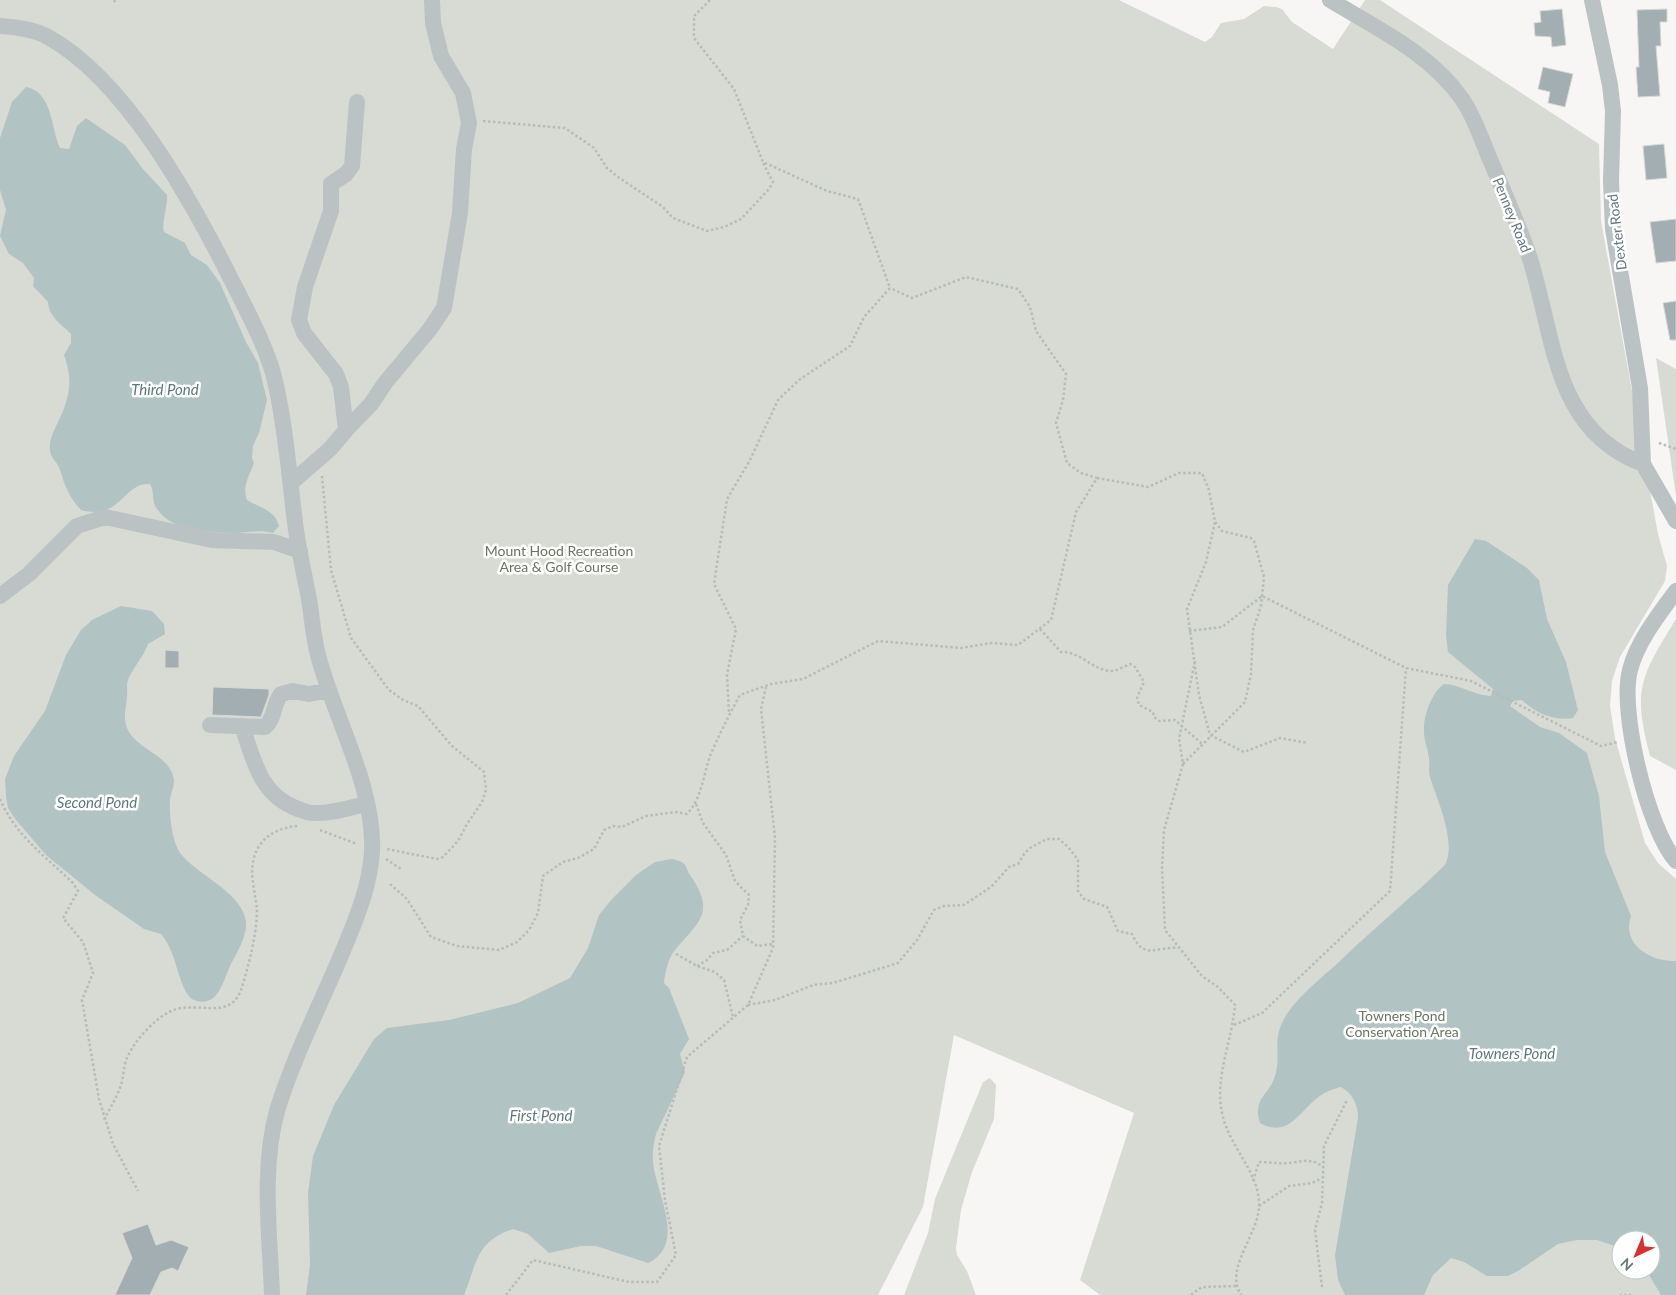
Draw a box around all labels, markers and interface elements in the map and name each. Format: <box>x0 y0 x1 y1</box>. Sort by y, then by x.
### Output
street label: Penney Road <box>1490 175 1535 255</box>
street label: Dexter Road <box>1603 193 1630 271</box>
water label: Third Pond <box>131 380 199 398</box>
park label: Mount Hood Recreation Area & Golf Course <box>485 542 633 575</box>
water label: Second Pond <box>57 793 137 811</box>
park label: Towners Pond Conservation Area <box>1345 1007 1459 1040</box>
water label: Towners Pond <box>1469 1044 1555 1062</box>
water label: First Pond <box>510 1106 573 1124</box>
north arrow <box>1611 1230 1661 1280</box>
text: N <box>1617 1255 1636 1275</box>

